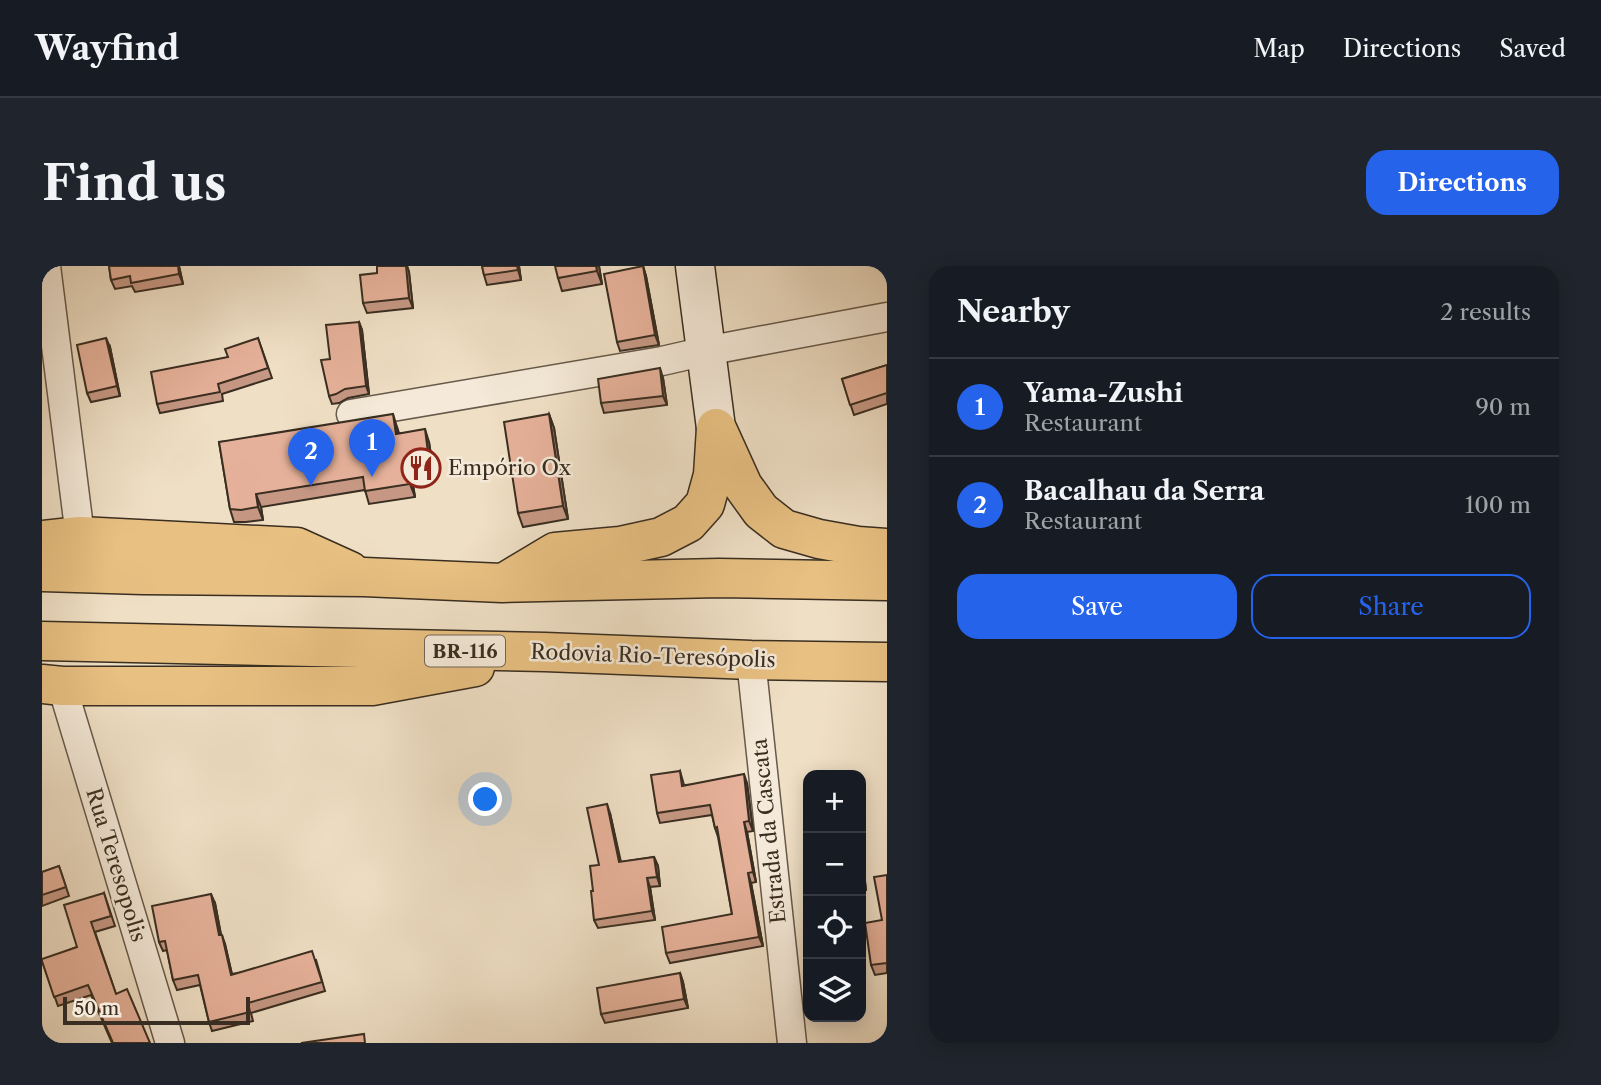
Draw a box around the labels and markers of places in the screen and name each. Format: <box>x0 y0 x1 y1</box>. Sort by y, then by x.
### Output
pin: 1 <box>349 419 395 477</box>
pin: 2 <box>288 428 334 486</box>
restaurant icon: Empório Ox <box>400 447 442 489</box>
place label: Empório Ox <box>448 455 572 480</box>

